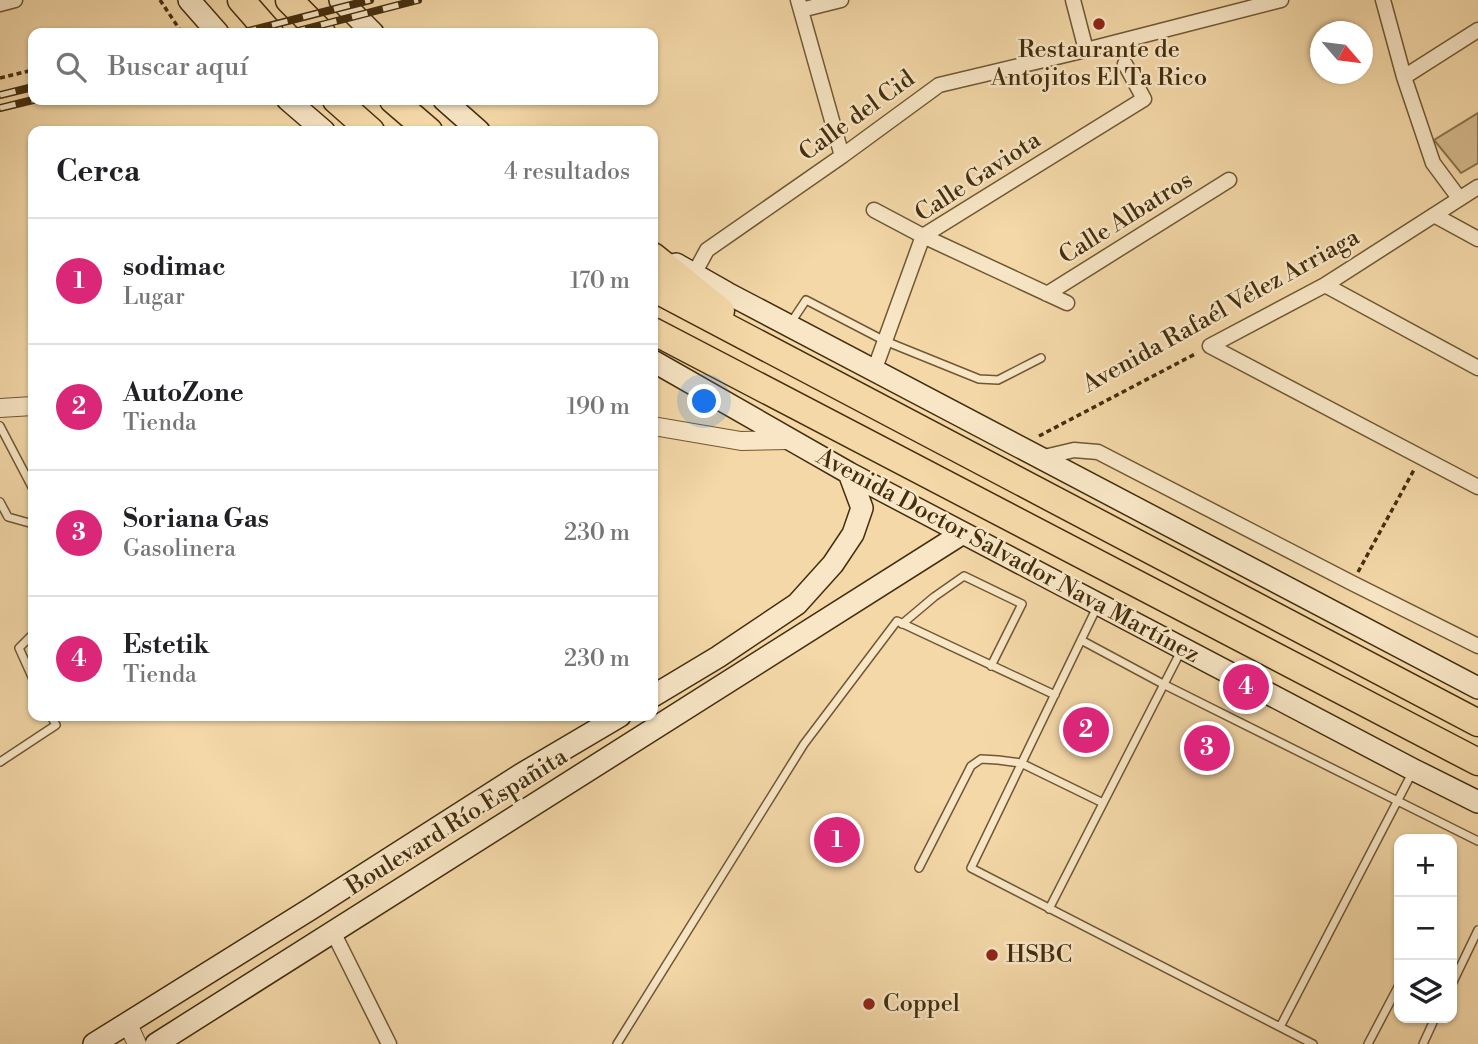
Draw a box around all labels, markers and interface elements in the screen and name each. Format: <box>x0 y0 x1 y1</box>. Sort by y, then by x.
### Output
marker: Restaurante de Antojitos El Ta Rico <box>1091 16 1107 32</box>
north arrow <box>1310 21 1373 84</box>
search box <box>28 28 658 105</box>
place label: Restaurante de Antojitos El Ta Rico <box>990 35 1207 93</box>
icon: search <box>52 48 90 86</box>
text: Buscar aquí <box>108 51 248 83</box>
street label: Calle del Cid <box>793 64 921 168</box>
street label: Calle Gaviota <box>910 125 1047 229</box>
text: Cerca <box>56 153 140 191</box>
text: 4 resultados <box>504 158 630 186</box>
street label: Calle Albatros <box>1054 165 1198 271</box>
street label: Avenida Rafaél Vélez Arriaga <box>1076 222 1365 400</box>
text: sodimac <box>123 251 225 283</box>
text: 1 <box>73 267 85 295</box>
text: 170 m <box>570 267 630 295</box>
text: Lugar <box>123 283 185 311</box>
text: AutoZone <box>123 377 244 409</box>
your location <box>687 384 721 418</box>
text: 2 <box>72 393 86 421</box>
text: 190 m <box>567 393 630 421</box>
text: Tienda <box>123 409 197 437</box>
street label: Avenida Doctor Salvador Nava Martínez <box>810 441 1205 670</box>
text: Soriana Gas <box>123 503 269 535</box>
text: 3 <box>72 519 86 547</box>
text: 230 m <box>564 519 630 547</box>
text: Gasolinera <box>123 535 236 563</box>
text: Estetik <box>123 629 209 661</box>
text: 4 <box>71 645 87 673</box>
text: 230 m <box>564 645 630 673</box>
text: Tienda <box>123 661 197 689</box>
pin: 4 <box>1223 661 1269 713</box>
pin: 2 <box>1063 704 1109 756</box>
pin: 3 <box>1184 722 1230 774</box>
street label: Boulevard Río Españita <box>340 741 574 903</box>
pin: 1 <box>814 814 860 866</box>
map controls <box>1394 834 1457 1023</box>
button: + <box>1394 834 1457 897</box>
button: − <box>1394 897 1457 960</box>
place label: HSBC <box>1006 940 1072 970</box>
marker: HSBC <box>984 947 1000 963</box>
button: layers <box>1394 960 1457 1023</box>
place label: Coppel <box>883 989 960 1019</box>
marker: Coppel <box>861 996 877 1012</box>

